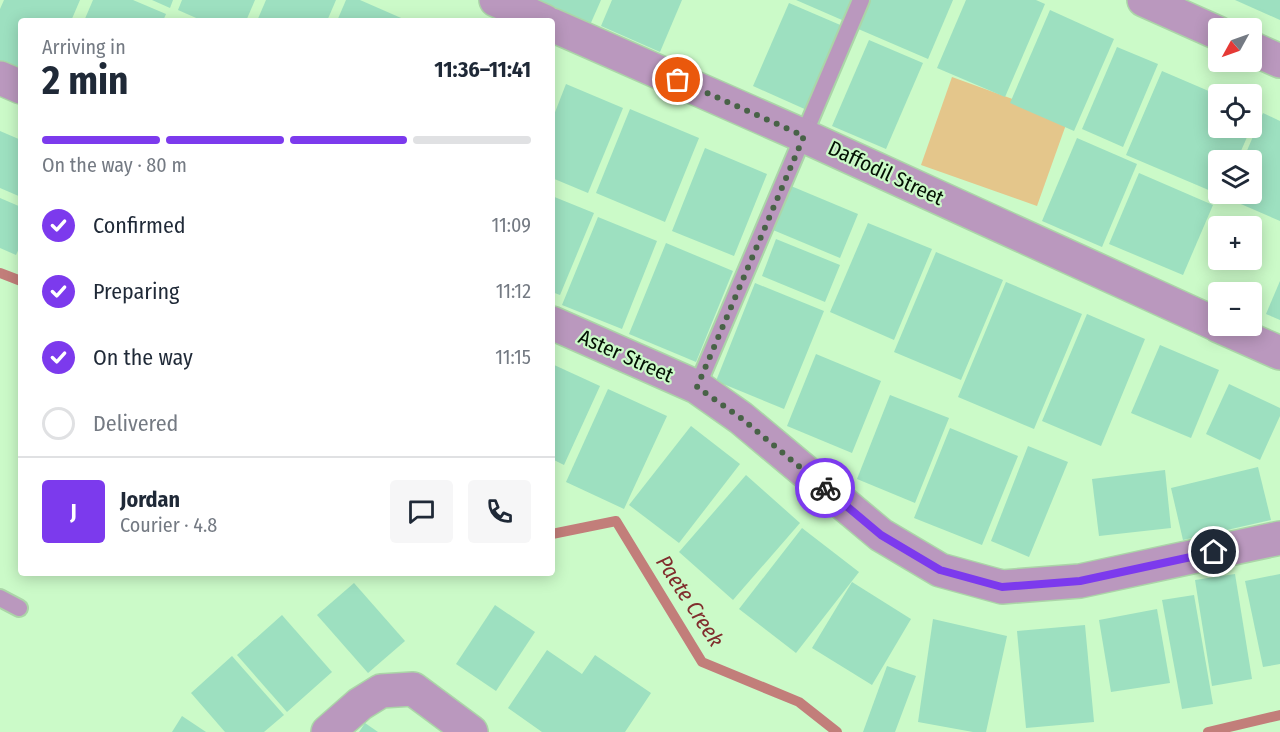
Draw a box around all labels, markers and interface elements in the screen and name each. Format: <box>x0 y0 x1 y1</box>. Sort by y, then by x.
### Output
north arrow <box>1208 18 1262 72</box>
map controls <box>1208 18 1262 336</box>
text: Arriving in <box>42 35 126 59</box>
pin <box>652 54 703 105</box>
text: 11:36–11:41 <box>434 56 531 83</box>
text: 2 min <box>42 58 128 104</box>
icon: bag <box>661 63 694 96</box>
button: locate <box>1208 84 1262 138</box>
street label: Daffodil Street <box>824 135 948 211</box>
button: layers <box>1208 150 1262 204</box>
text: On the way · 80 m <box>42 153 187 177</box>
icon: check <box>42 209 75 242</box>
text: Confirmed <box>93 212 186 239</box>
text: 11:09 <box>491 213 531 237</box>
button: + <box>1208 216 1262 270</box>
icon: check <box>42 275 75 308</box>
text: Preparing <box>93 278 179 305</box>
text: 11:12 <box>496 279 531 303</box>
button: − <box>1208 282 1262 336</box>
street label: Aster Street <box>575 324 677 388</box>
icon: check <box>42 341 75 374</box>
text: On the way <box>93 344 193 371</box>
text: 11:15 <box>495 345 531 369</box>
text: Delivered <box>93 410 178 437</box>
courier <box>795 458 855 518</box>
icon: bike <box>809 472 842 505</box>
button: chat <box>390 480 453 543</box>
button: phone <box>468 480 531 543</box>
text: Jordan <box>120 486 180 513</box>
text: J <box>70 498 77 525</box>
text: Courier · 4.8 <box>120 513 217 537</box>
pin <box>1188 526 1239 577</box>
icon: home <box>1197 535 1230 568</box>
water label: Paete Creek <box>650 550 730 652</box>

